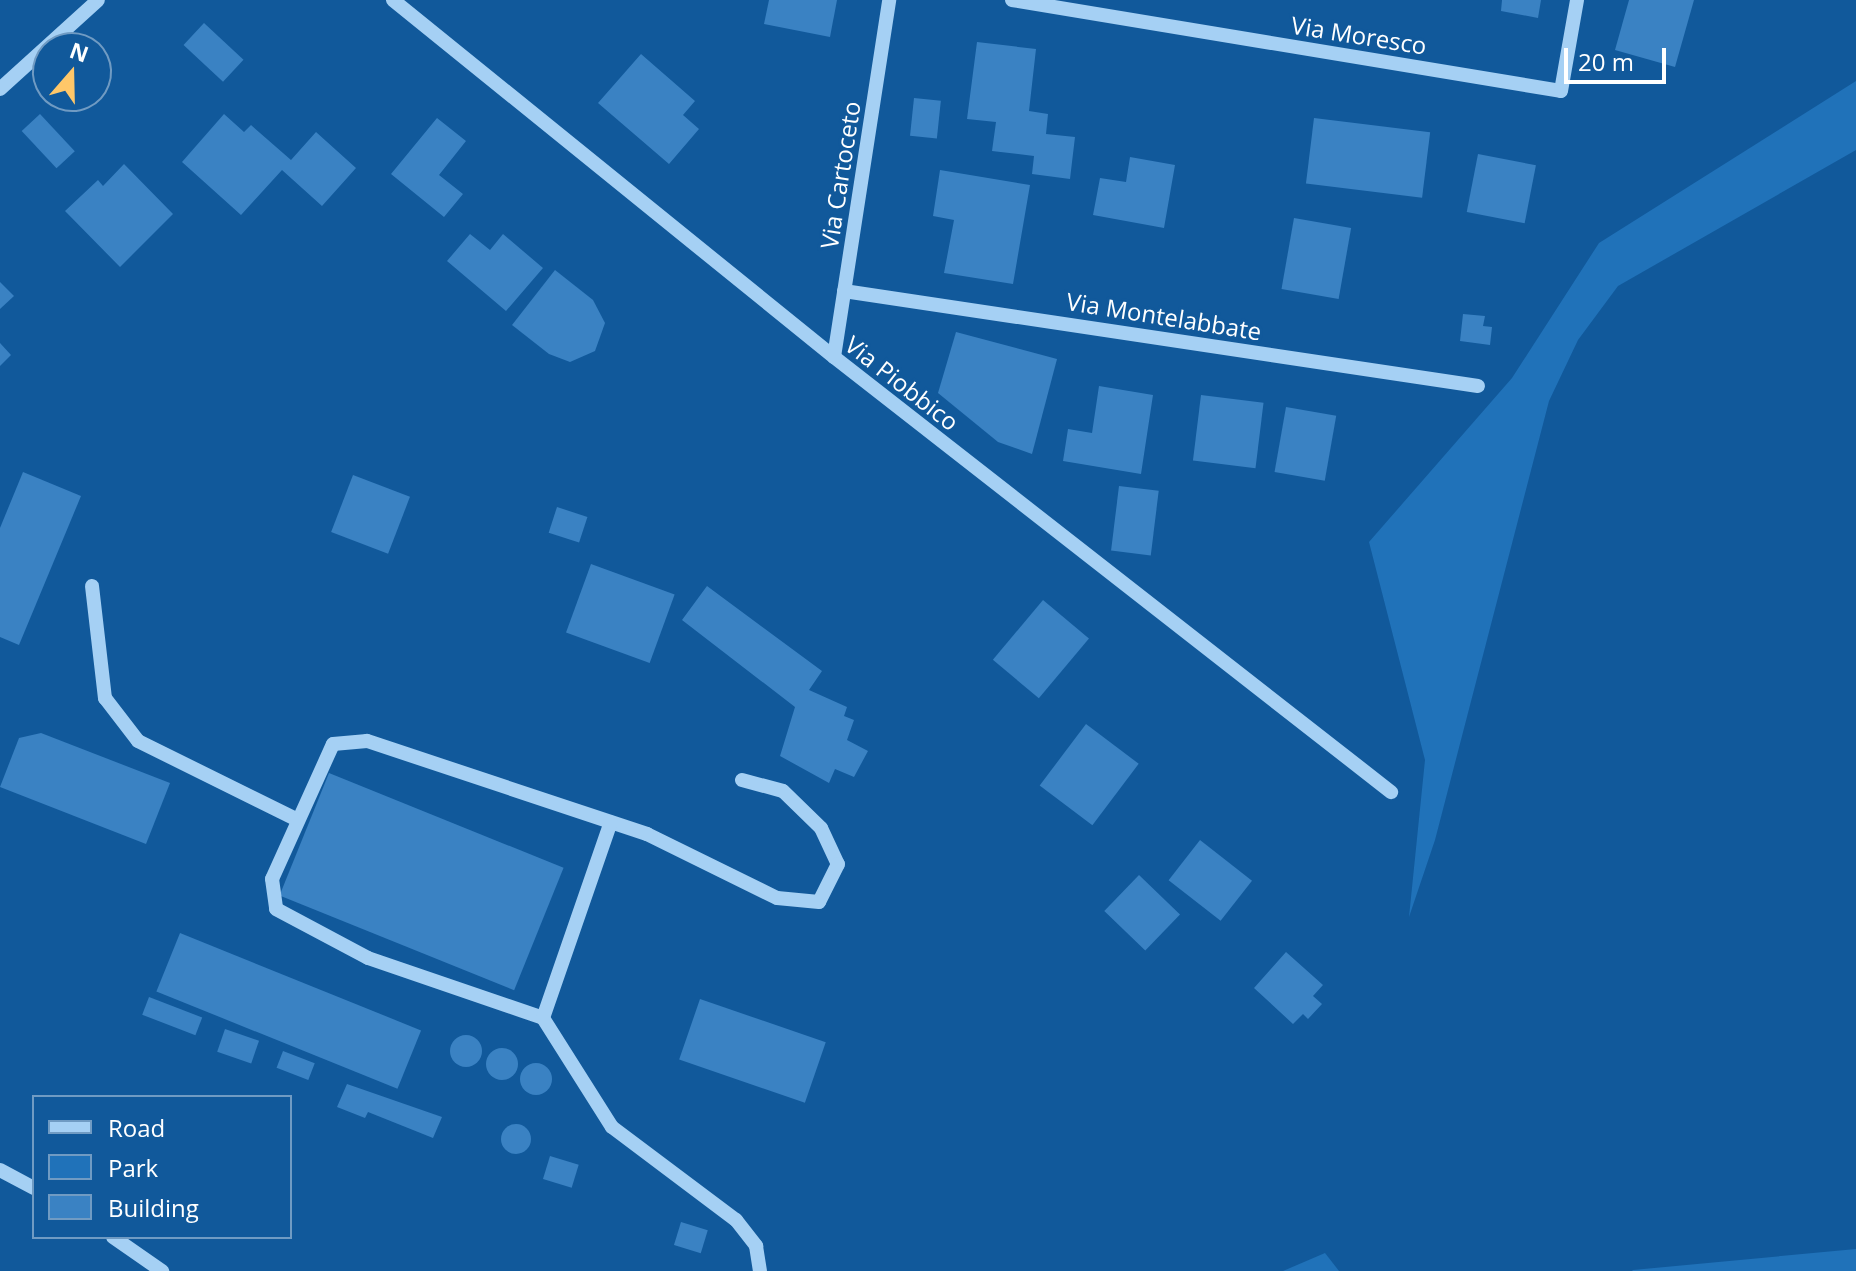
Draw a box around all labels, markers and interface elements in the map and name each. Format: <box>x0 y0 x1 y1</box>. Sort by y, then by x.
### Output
street label: Via Moresco <box>1289 10 1429 60</box>
north arrow <box>32 32 112 112</box>
scale bar <box>1568 32 1670 82</box>
text: N <box>66 34 93 68</box>
text: 20 m <box>1578 45 1634 78</box>
street label: Via Cartoceto <box>814 99 866 251</box>
street label: Via Montelabbate <box>1065 286 1263 346</box>
street label: Via Piobbico <box>839 330 965 436</box>
legend <box>32 1095 292 1239</box>
text: Road <box>108 1111 165 1144</box>
text: Park <box>108 1151 158 1184</box>
text: Building <box>108 1191 199 1224</box>

